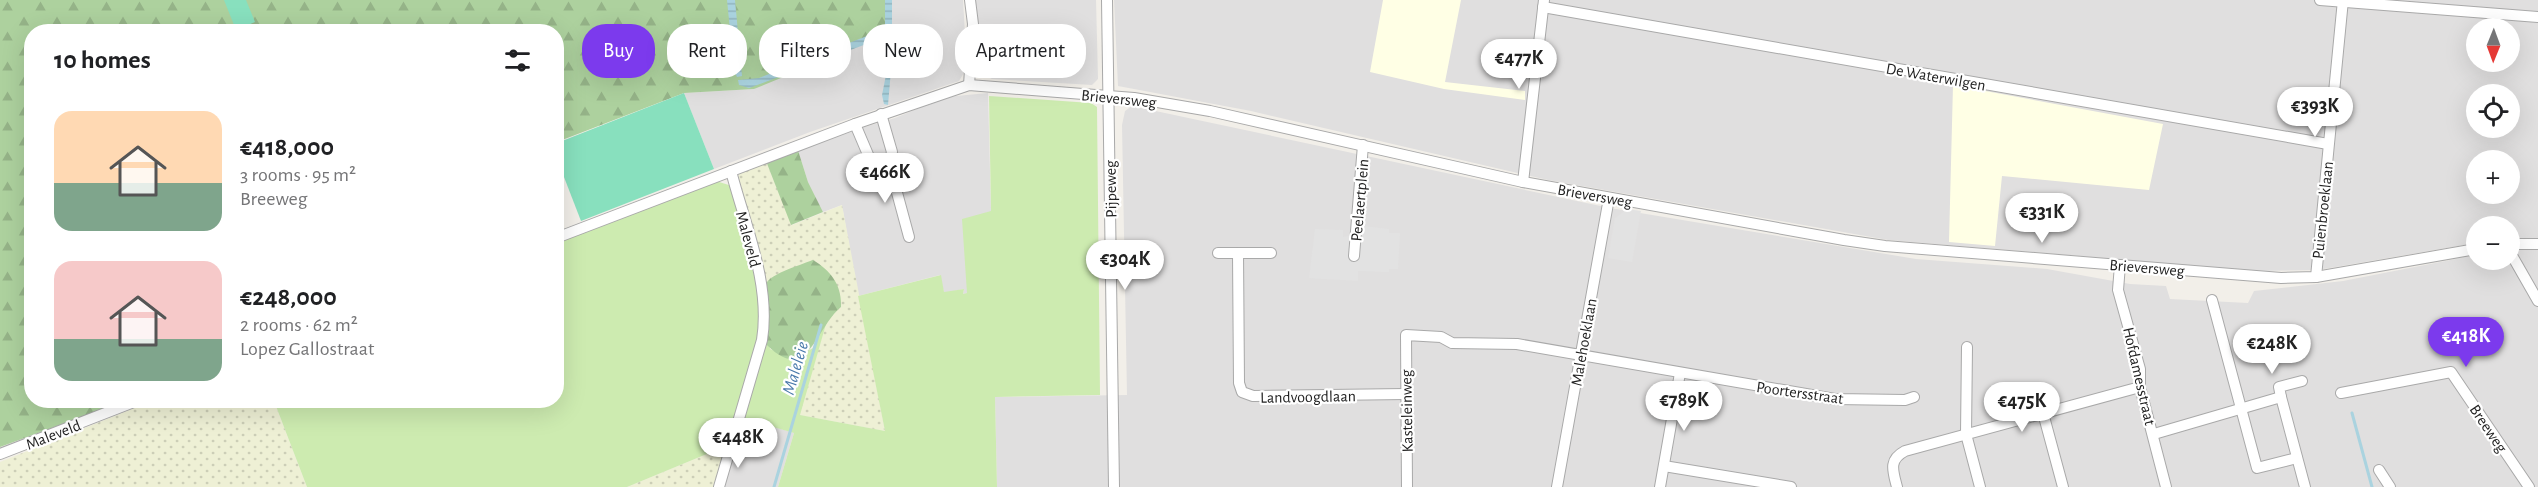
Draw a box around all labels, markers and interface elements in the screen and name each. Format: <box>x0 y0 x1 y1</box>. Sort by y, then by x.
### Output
north arrow <box>2466 18 2520 72</box>
map controls <box>2466 18 2520 270</box>
chip: Buy <box>582 24 655 78</box>
chip: Rent <box>667 24 747 78</box>
chip: Filters <box>759 24 851 78</box>
chip: New <box>863 24 943 78</box>
chip: Apartment <box>955 24 1086 78</box>
pin: €477K <box>1477 39 1561 90</box>
icon: filters <box>501 44 534 77</box>
text: 10 homes <box>54 47 151 73</box>
text: €477K <box>1495 48 1543 68</box>
street label: De Waterwilgen <box>1885 60 1987 94</box>
button: locate <box>2466 84 2520 138</box>
street label: Brieversweg <box>1081 87 1157 111</box>
pin: €393K <box>2273 87 2357 138</box>
text: €393K <box>2291 96 2339 116</box>
text: €418,000 <box>240 134 334 160</box>
icon: home <box>102 135 174 207</box>
button: + <box>2466 150 2520 204</box>
pin: €466K <box>843 153 927 204</box>
street label: Peelaertplein <box>1348 158 1372 242</box>
street label: Pijpeweg <box>1102 160 1121 218</box>
street label: Puienbroeklaan <box>2310 160 2336 260</box>
text: €466K <box>860 162 910 182</box>
text: 3 rooms · 95 m² <box>240 165 356 185</box>
street label: Brieversweg <box>1556 182 1634 210</box>
text: Breeweg <box>240 189 307 209</box>
pin: €331K <box>2000 193 2084 244</box>
text: €331K <box>2019 202 2065 222</box>
street label: Maleveld <box>733 209 763 269</box>
button: − <box>2466 216 2520 270</box>
pin: €304K <box>1083 240 1167 291</box>
text: €304K <box>1100 249 1150 269</box>
street label: Brieversweg <box>2109 257 2185 279</box>
text: €248,000 <box>240 284 337 310</box>
icon: home <box>102 285 174 357</box>
street label: Malehoeklaan <box>1568 297 1600 387</box>
text: 2 rooms · 62 m² <box>240 315 358 335</box>
pin: €418K <box>2424 317 2508 368</box>
pin: €248K <box>2230 324 2314 375</box>
street label: Hofdamesstraat <box>2120 326 2158 427</box>
text: €418K <box>2442 326 2490 346</box>
text: €248K <box>2247 333 2297 353</box>
text: Lopez Gallostraat <box>240 339 374 359</box>
water label: Maleleie <box>780 339 812 397</box>
street label: Kasteleinweg <box>1398 369 1416 453</box>
street label: Poortersstraat <box>1755 379 1844 407</box>
pin: €789K <box>1642 381 1726 432</box>
pin: €475K <box>1980 382 2064 433</box>
street label: Landvoogdlaan <box>1260 388 1356 406</box>
text: €789K <box>1659 390 1709 410</box>
text: €475K <box>1998 391 2046 411</box>
street label: Breeweg <box>2466 402 2510 456</box>
street label: Maleveld <box>24 417 83 453</box>
pin: €448K <box>696 418 780 469</box>
text: €448K <box>713 427 764 447</box>

